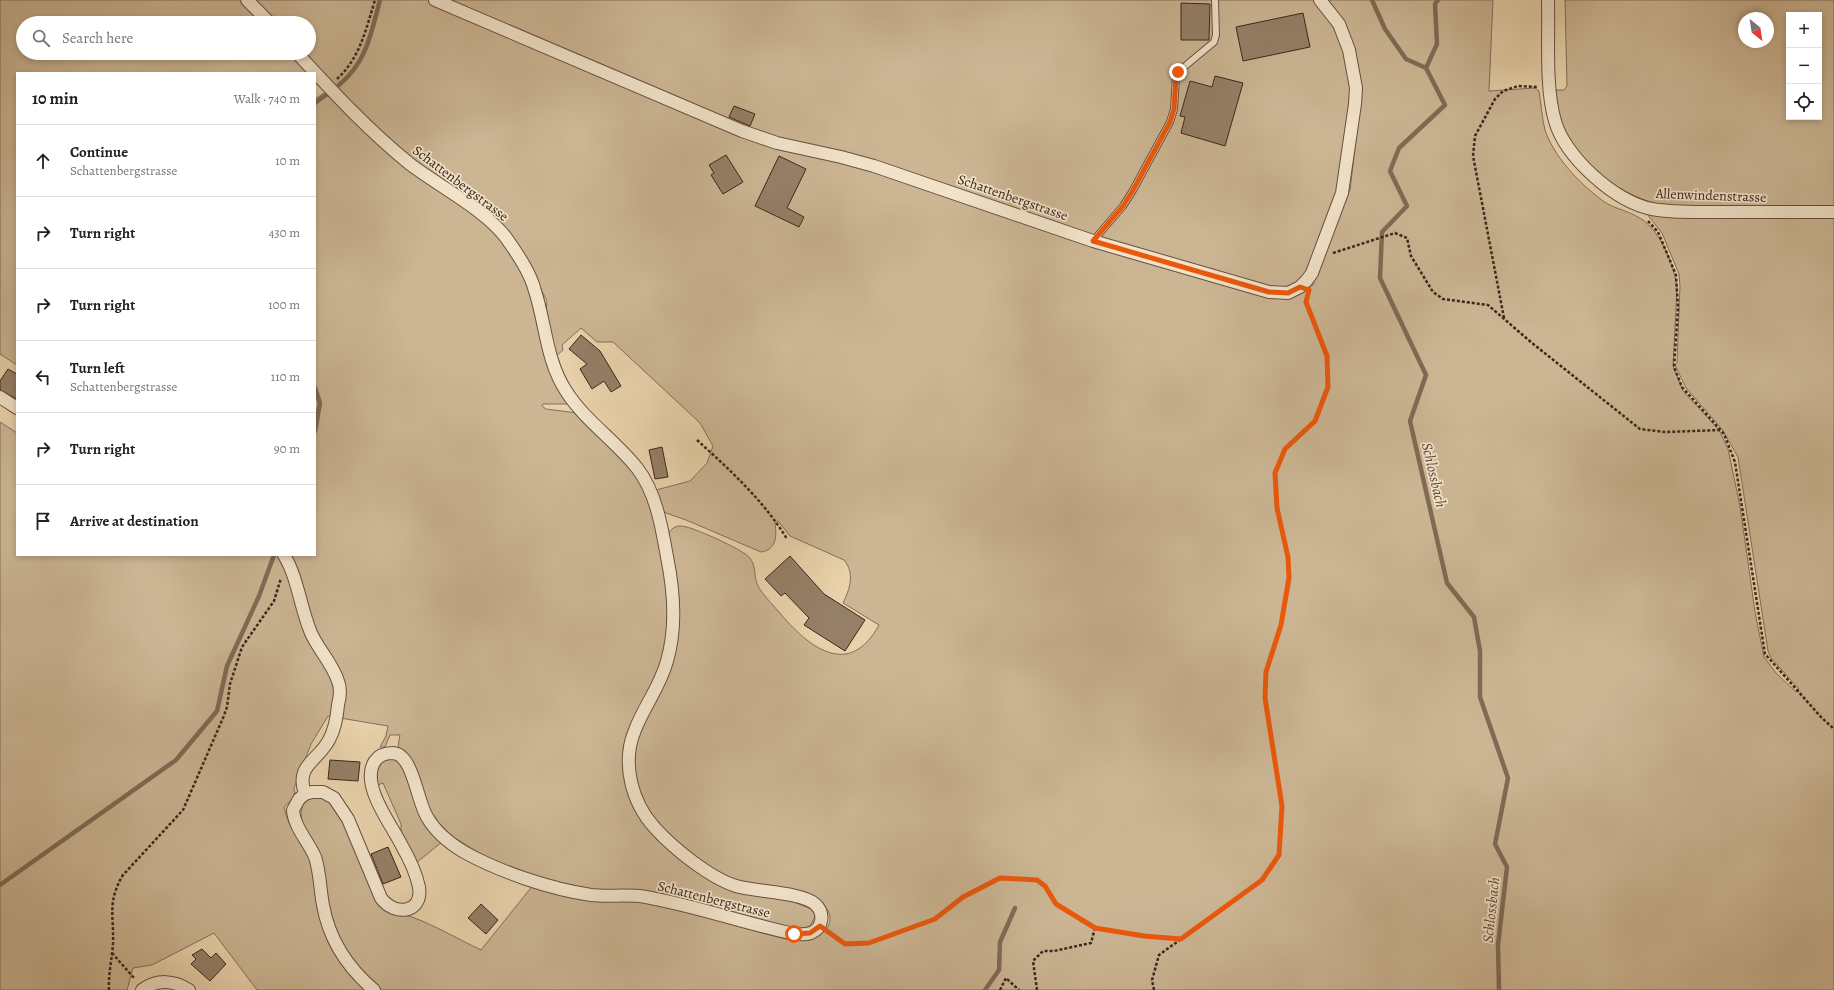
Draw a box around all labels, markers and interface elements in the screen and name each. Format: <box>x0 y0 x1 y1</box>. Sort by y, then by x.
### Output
north arrow <box>1738 12 1774 48</box>
map controls <box>1786 12 1822 120</box>
button: + <box>1786 12 1822 48</box>
search box <box>16 16 316 60</box>
icon: search <box>30 27 52 49</box>
text: Search here <box>62 28 133 48</box>
button: − <box>1786 48 1822 84</box>
route end <box>1169 63 1187 81</box>
button: locate <box>1786 84 1822 120</box>
text: 10 min <box>32 87 78 110</box>
text: Walk · 740 m <box>234 90 300 107</box>
street label: Schattenbergstrasse <box>409 141 513 226</box>
text: Continue <box>70 142 128 162</box>
icon: ahead <box>32 150 54 172</box>
text: 10 m <box>275 152 300 169</box>
text: Schattenbergstrasse <box>70 162 177 179</box>
street label: Schattenbergstrasse <box>955 170 1071 225</box>
street label: Allenwindenstrasse <box>1654 184 1767 207</box>
icon: right <box>32 222 54 244</box>
text: Turn right <box>70 223 135 243</box>
text: 430 m <box>268 224 300 241</box>
icon: right <box>32 294 54 316</box>
text: Turn right <box>70 295 135 315</box>
text: 100 m <box>268 296 300 313</box>
text: Turn left <box>70 358 125 378</box>
icon: left <box>32 366 54 388</box>
text: 110 m <box>271 368 300 385</box>
text: Schattenbergstrasse <box>70 378 177 395</box>
icon: right <box>32 438 54 460</box>
text: Turn right <box>70 439 135 459</box>
text: 90 m <box>274 440 300 457</box>
water label: Schlossbach <box>1417 441 1451 509</box>
icon: arrive <box>32 510 54 532</box>
text: Arrive at destination <box>70 511 199 531</box>
street label: Schattenbergstrasse <box>656 876 772 923</box>
water label: Schlossbach <box>1478 876 1504 944</box>
route start <box>785 925 803 943</box>

